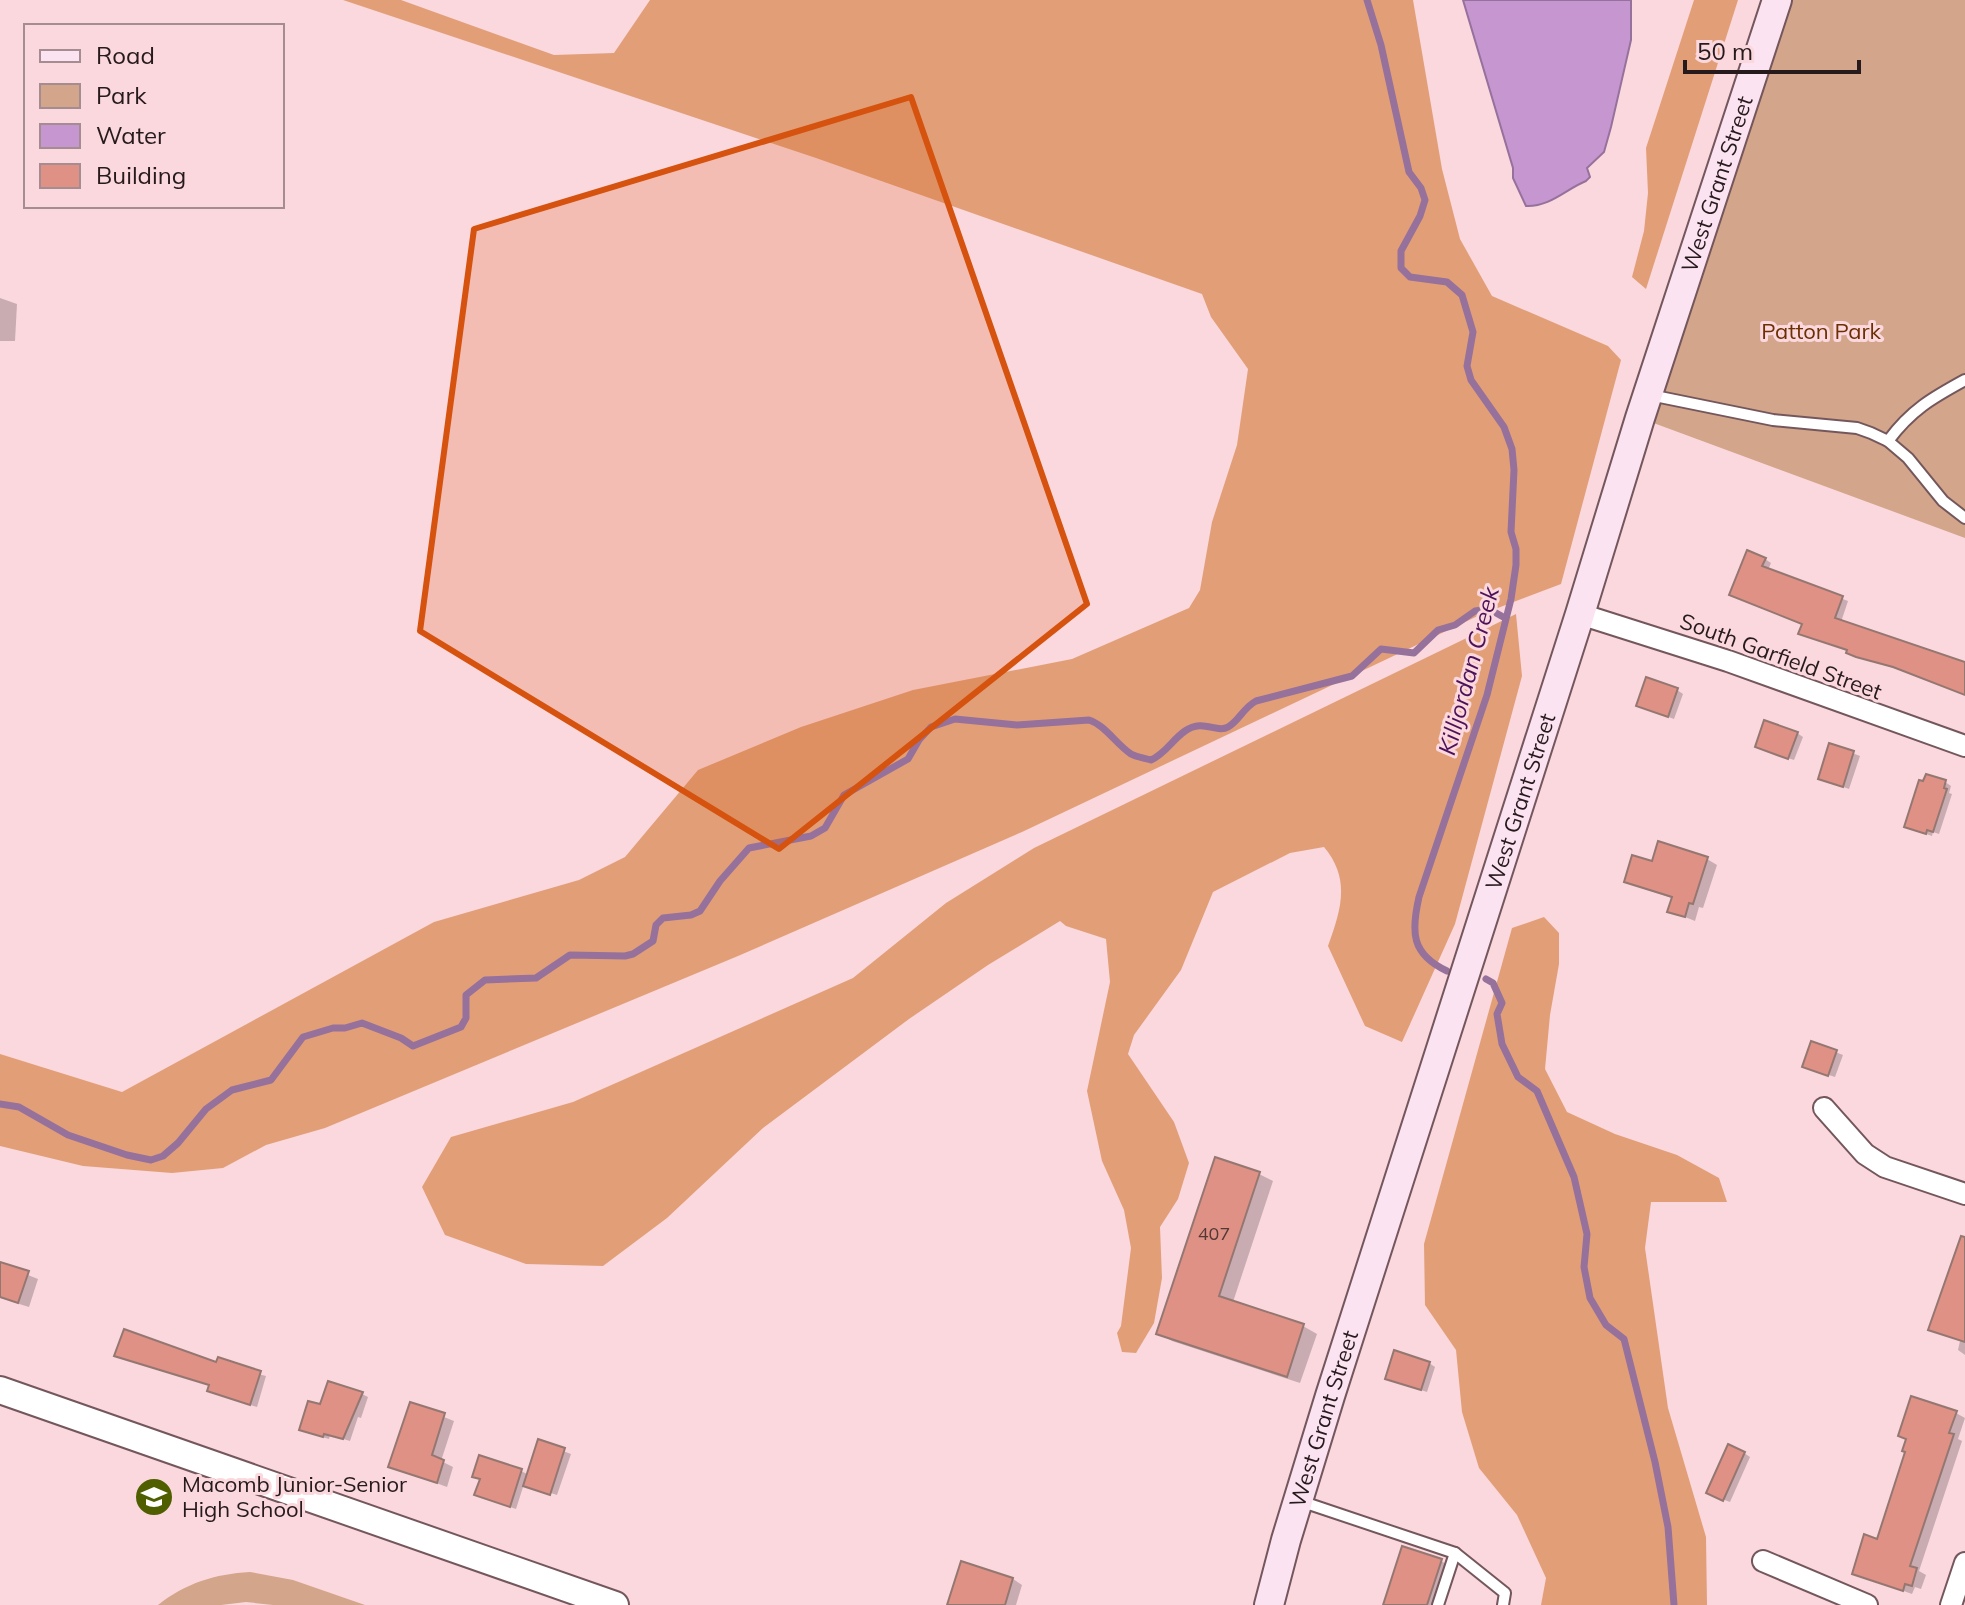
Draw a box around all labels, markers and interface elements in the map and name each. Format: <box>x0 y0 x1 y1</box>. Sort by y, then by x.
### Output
legend <box>24 24 284 208</box>
scale bar <box>1685 24 1859 74</box>
text: 50 m <box>1697 36 1753 66</box>
text: Road <box>96 40 155 70</box>
text: Park <box>96 80 147 110</box>
street label: West Grant Street <box>1675 92 1759 276</box>
text: Water <box>96 120 166 150</box>
text: Building <box>96 160 186 190</box>
park label: Patton Park <box>1761 317 1881 345</box>
water label: Killjordan Creek <box>1431 583 1505 758</box>
street label: South Garfield Street <box>1676 606 1886 706</box>
street label: West Grant Street <box>1479 709 1562 893</box>
house number: 407 <box>1198 1222 1230 1245</box>
street label: West Grant Street <box>1283 1327 1364 1511</box>
place label: Macomb Junior-Senior High School <box>182 1470 407 1523</box>
school or university icon: Macomb Junior-Senior High School <box>133 1476 175 1518</box>

